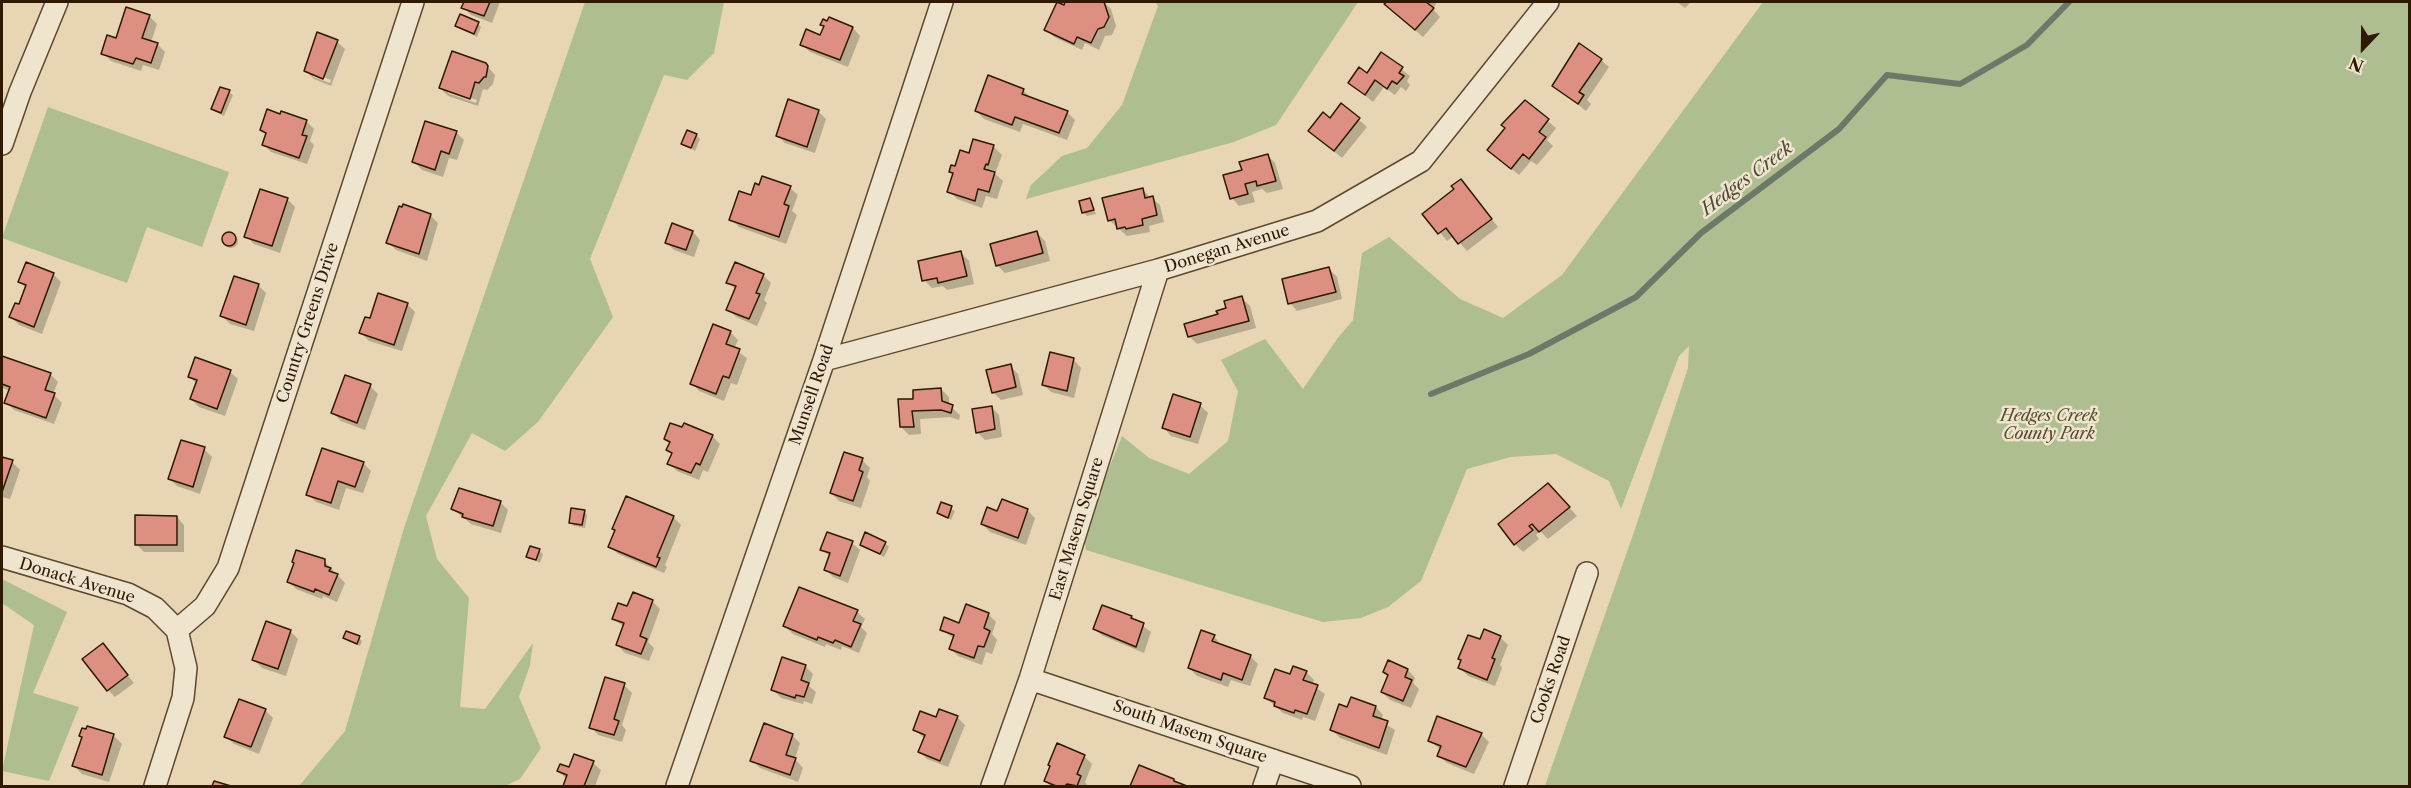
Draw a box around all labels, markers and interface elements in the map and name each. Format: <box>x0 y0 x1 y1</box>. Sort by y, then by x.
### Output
north arrow <box>2333 18 2393 78</box>
text: N <box>2346 53 2366 77</box>
water label: Hedges Creek <box>1697 137 1797 221</box>
street label: Donegan Avenue <box>1162 221 1292 277</box>
street label: Country Greens Drive <box>273 240 343 406</box>
street label: Munsell Road <box>786 342 838 448</box>
park label: Hedges Creek County Park <box>2000 406 2098 444</box>
street label: East Masem Square <box>1046 455 1108 603</box>
street label: Donack Avenue <box>17 554 137 608</box>
street label: Cooks Road <box>1527 633 1575 727</box>
street label: South Masem Square <box>1110 697 1270 767</box>

